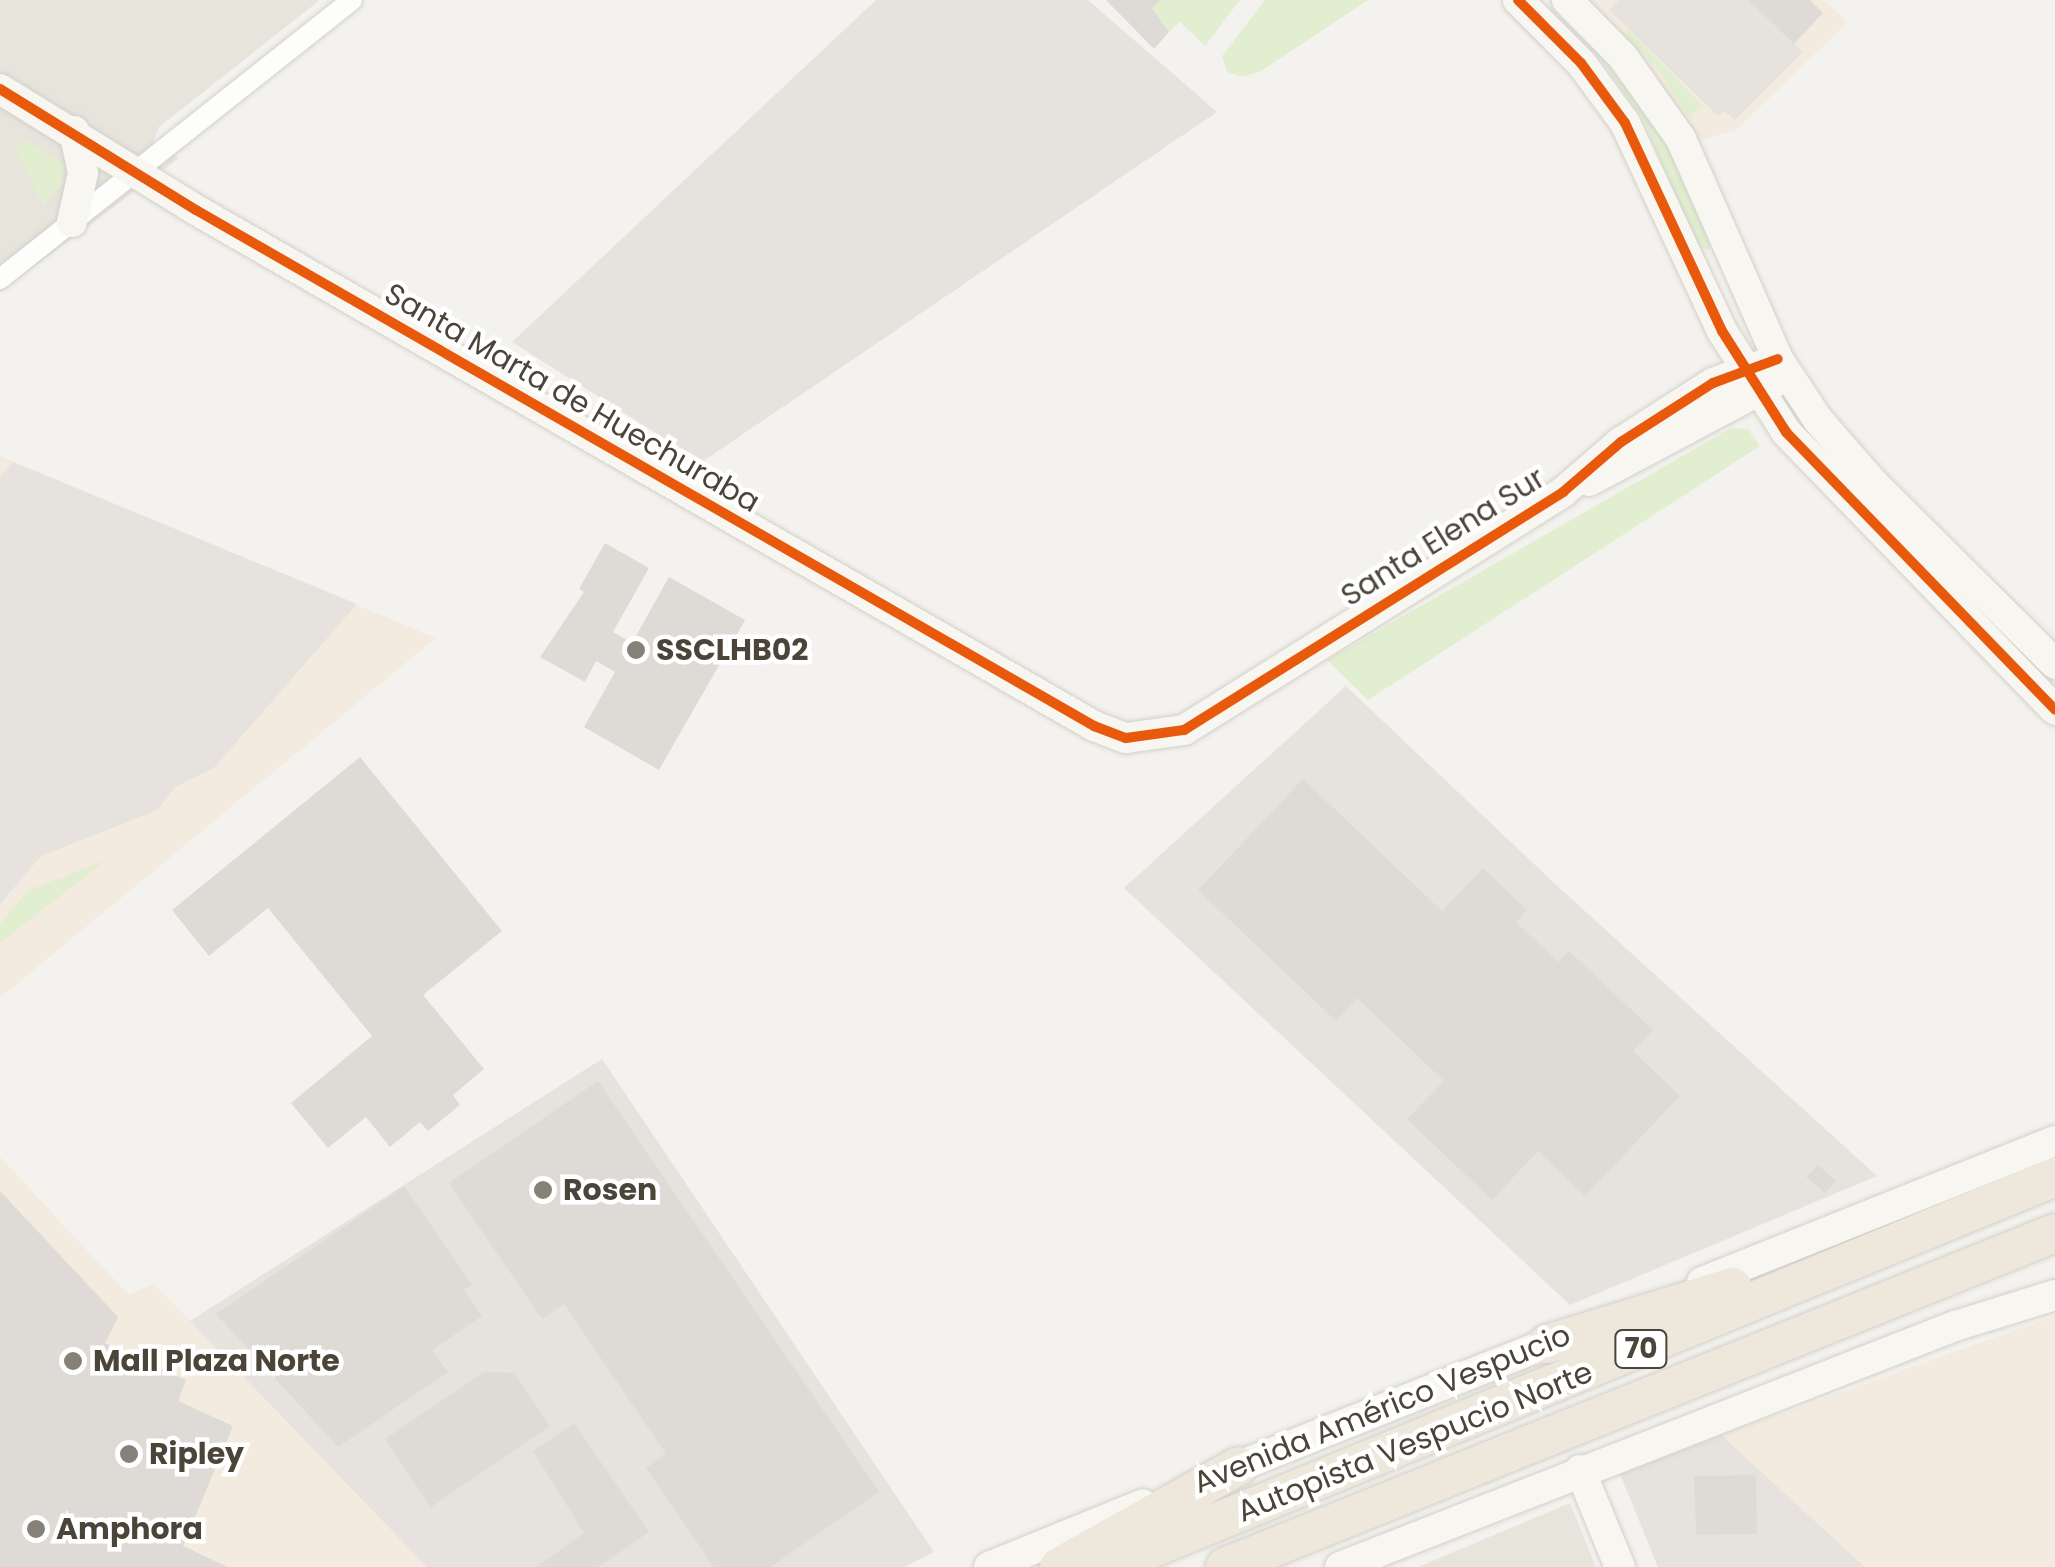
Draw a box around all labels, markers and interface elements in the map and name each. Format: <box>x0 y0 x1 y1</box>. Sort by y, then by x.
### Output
street label: Santa Marta de Huechuraba <box>378 276 766 520</box>
street label: Santa Elena Sur <box>1335 460 1551 614</box>
place label: SSCLHB02 <box>656 632 808 668</box>
marker: SSCLHB02 <box>625 639 647 661</box>
place label: Rosen <box>563 1172 657 1208</box>
marker: Rosen <box>532 1179 554 1201</box>
street label: Avenida Américo Vespucio <box>1188 1317 1576 1501</box>
road number: 70 <box>1614 1326 1668 1372</box>
place label: Mall Plaza Norte <box>93 1343 340 1379</box>
marker: Mall Plaza Norte <box>62 1350 84 1372</box>
street label: Autopista Vespucio Norte <box>1232 1354 1598 1530</box>
place label: Ripley <box>149 1436 244 1472</box>
marker: Ripley <box>118 1443 140 1465</box>
place label: Amphora <box>56 1511 203 1547</box>
marker: Amphora <box>25 1518 47 1540</box>

